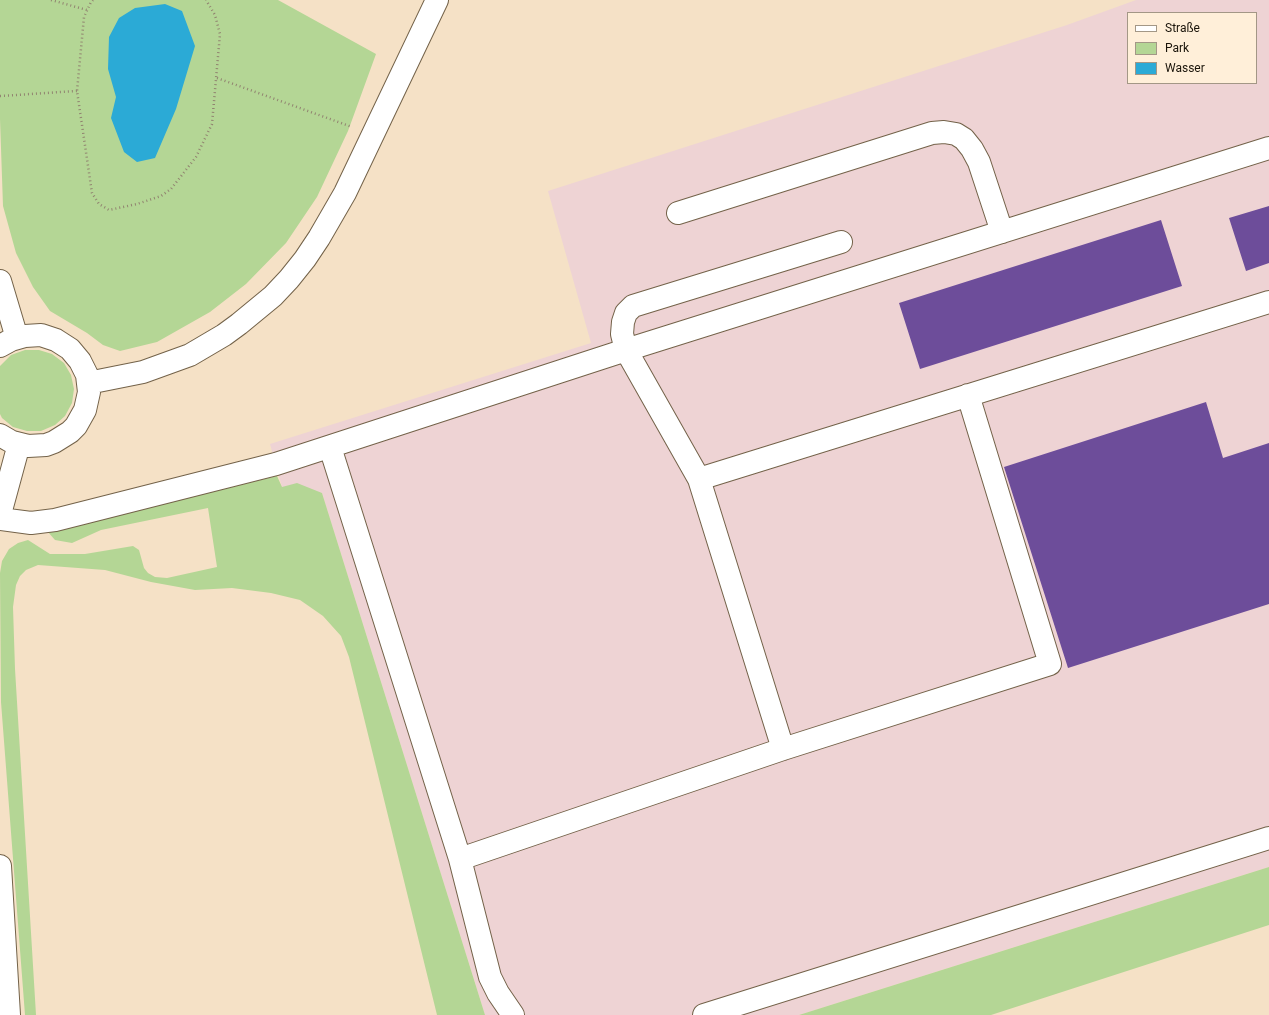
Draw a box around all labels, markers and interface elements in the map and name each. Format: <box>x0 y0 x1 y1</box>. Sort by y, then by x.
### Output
legend <box>1127 12 1257 84</box>
text: Straße <box>1165 21 1200 35</box>
text: Park <box>1165 41 1189 55</box>
text: Wasser <box>1165 61 1205 75</box>

